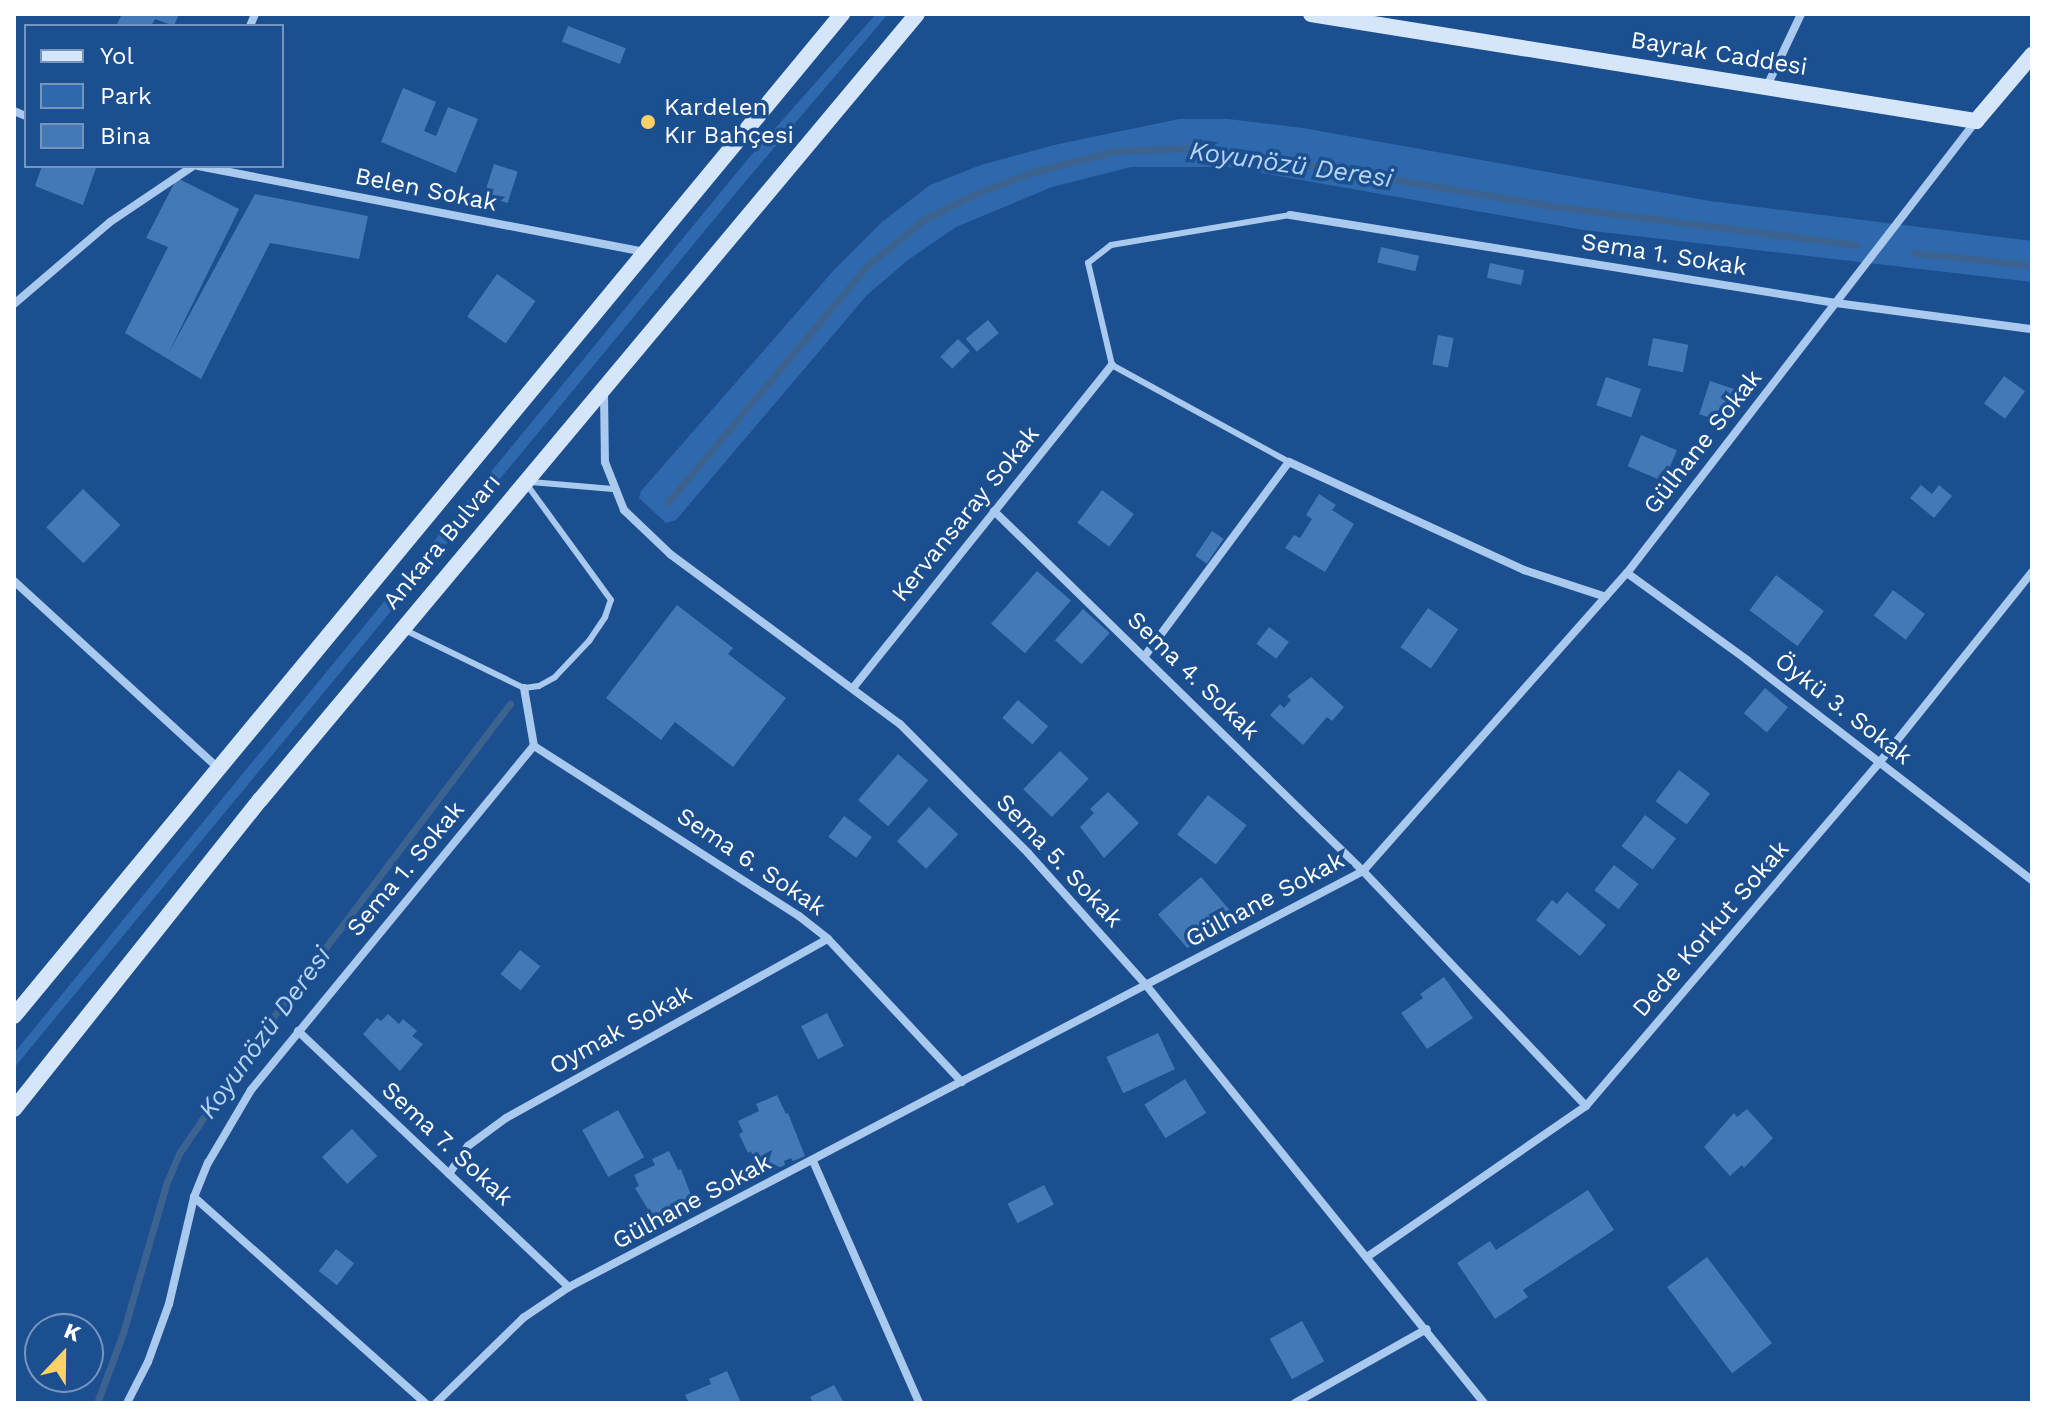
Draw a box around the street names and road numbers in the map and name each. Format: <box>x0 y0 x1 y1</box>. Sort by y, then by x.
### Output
street label: Bayrak Caddesi <box>1628 26 1810 82</box>
street label: Belen Sokak <box>353 162 499 218</box>
street label: Sema 1. Sokak <box>1579 228 1749 282</box>
street label: Gülhane Sokak <box>1638 364 1768 520</box>
street label: Kervansaray Sokak <box>886 420 1046 608</box>
street label: Ankara Bulvarı <box>377 468 507 616</box>
street label: Sema 4. Sokak <box>1121 605 1265 747</box>
street label: Öykü 3. Sokak <box>1769 647 1917 771</box>
street label: Sema 5. Sokak <box>990 788 1128 934</box>
street label: Sema 1. Sokak <box>341 795 471 943</box>
street label: Sema 6. Sokak <box>671 802 831 922</box>
street label: Dede Korkut Sokak <box>1627 835 1795 1023</box>
street label: Gülhane Sokak <box>1181 846 1349 954</box>
street label: Oymak Sokak <box>545 979 697 1081</box>
street label: Sema 7. Sokak <box>375 1076 519 1212</box>
street label: Gülhane Sokak <box>608 1148 776 1256</box>

